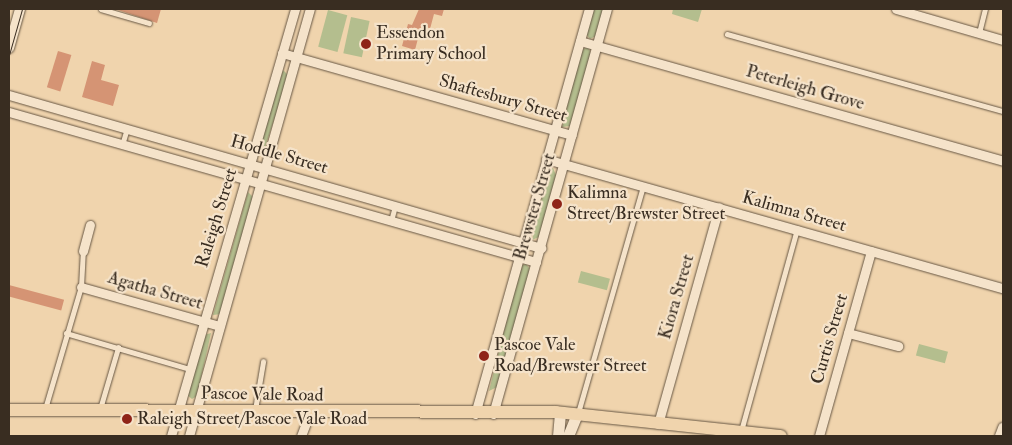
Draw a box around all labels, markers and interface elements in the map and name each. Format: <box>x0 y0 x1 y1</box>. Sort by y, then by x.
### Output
place label: Essendon Primary School <box>376 23 486 66</box>
marker: Essendon Primary School <box>360 38 372 50</box>
street label: Peterleigh Grove <box>743 61 867 115</box>
street label: Shaftesbury Street <box>437 70 569 128</box>
street label: Hoddle Street <box>228 131 330 179</box>
street label: Brewster Street <box>509 151 561 263</box>
street label: Raleigh Street <box>192 166 242 270</box>
place label: Kalimna Street/Brewster Street <box>567 183 725 225</box>
street label: Kalimna Street <box>739 187 849 237</box>
marker: Kalimna Street/Brewster Street <box>551 198 563 210</box>
street label: Kiora Street <box>655 252 699 342</box>
street label: Agatha Street <box>105 267 205 315</box>
street label: Curtis Street <box>807 291 853 387</box>
place label: Pascoe Vale Road/Brewster Street <box>494 335 647 378</box>
marker: Pascoe Vale Road/Brewster Street <box>478 350 490 362</box>
street label: Pascoe Vale Road <box>200 383 324 407</box>
place label: Raleigh Street/Pascoe Vale Road <box>137 408 367 430</box>
marker: Raleigh Street/Pascoe Vale Road <box>121 413 133 425</box>

